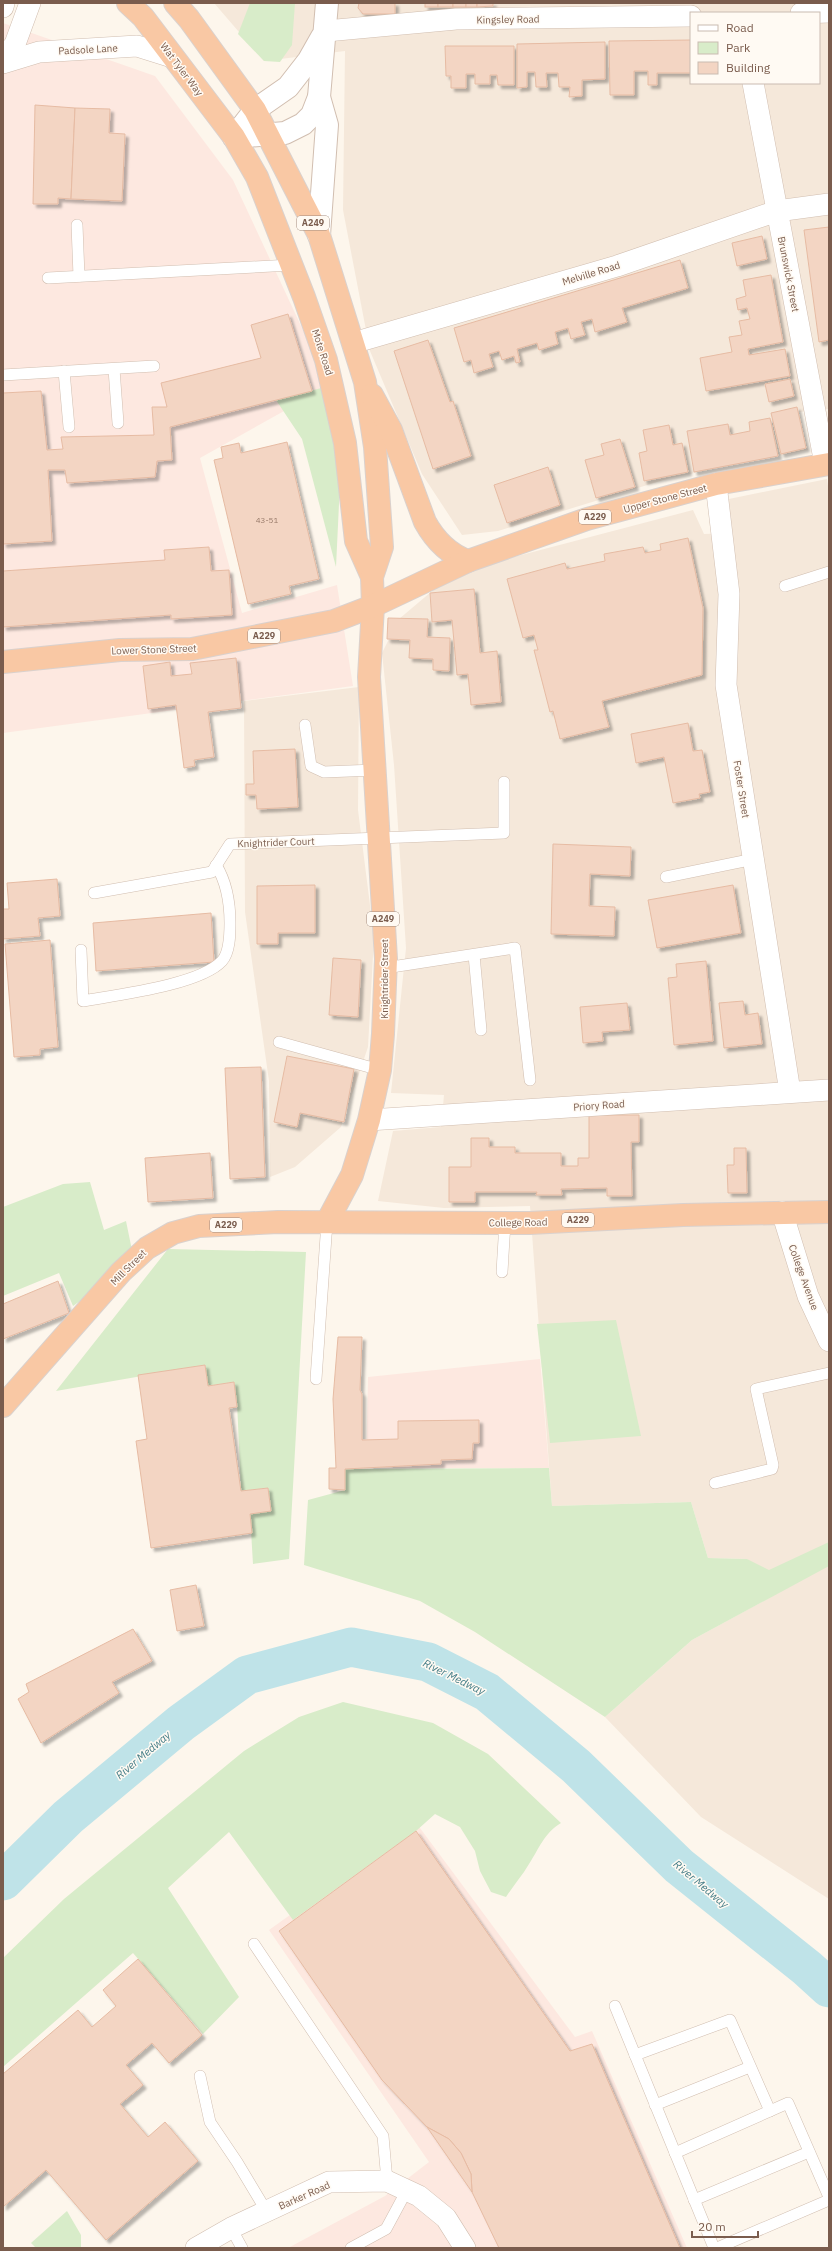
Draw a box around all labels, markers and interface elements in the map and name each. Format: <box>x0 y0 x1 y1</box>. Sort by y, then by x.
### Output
street label: Kingsley Road <box>476 12 540 27</box>
legend <box>690 12 820 84</box>
text: Road <box>726 20 754 35</box>
street label: Wat Tyler Way <box>157 40 206 99</box>
text: Park <box>726 40 751 55</box>
street label: Padsole Lane <box>58 41 119 58</box>
text: Building <box>726 60 771 75</box>
road number: A249 <box>297 216 329 230</box>
street label: Brunswick Street <box>775 235 802 313</box>
street label: Melville Road <box>561 259 622 288</box>
street label: Mote Road <box>309 327 336 377</box>
street label: Upper Stone Street <box>622 481 709 516</box>
road number: A229 <box>579 510 611 524</box>
house number: 43-51 <box>256 515 278 525</box>
road number: A229 <box>248 629 280 643</box>
street label: Lower Stone Street <box>111 641 197 657</box>
street label: Foster Street <box>731 759 753 819</box>
street label: Knightrider Court <box>237 835 315 850</box>
road number: A249 <box>367 912 399 926</box>
street label: Knightrider Street <box>378 939 391 1019</box>
street label: Priory Road <box>573 1097 625 1114</box>
road number: A229 <box>562 1213 594 1227</box>
street label: College Road <box>489 1215 547 1230</box>
road number: A229 <box>210 1218 242 1232</box>
street label: College Avenue <box>786 1242 822 1312</box>
street label: Mill Street <box>108 1246 149 1288</box>
water label: River Medway <box>421 1656 488 1698</box>
water label: River Medway <box>113 1727 174 1782</box>
water label: River Medway <box>671 1857 732 1912</box>
street label: Barker Road <box>276 2178 332 2213</box>
scale bar <box>692 2213 758 2239</box>
text: 20 m <box>698 2219 726 2234</box>

